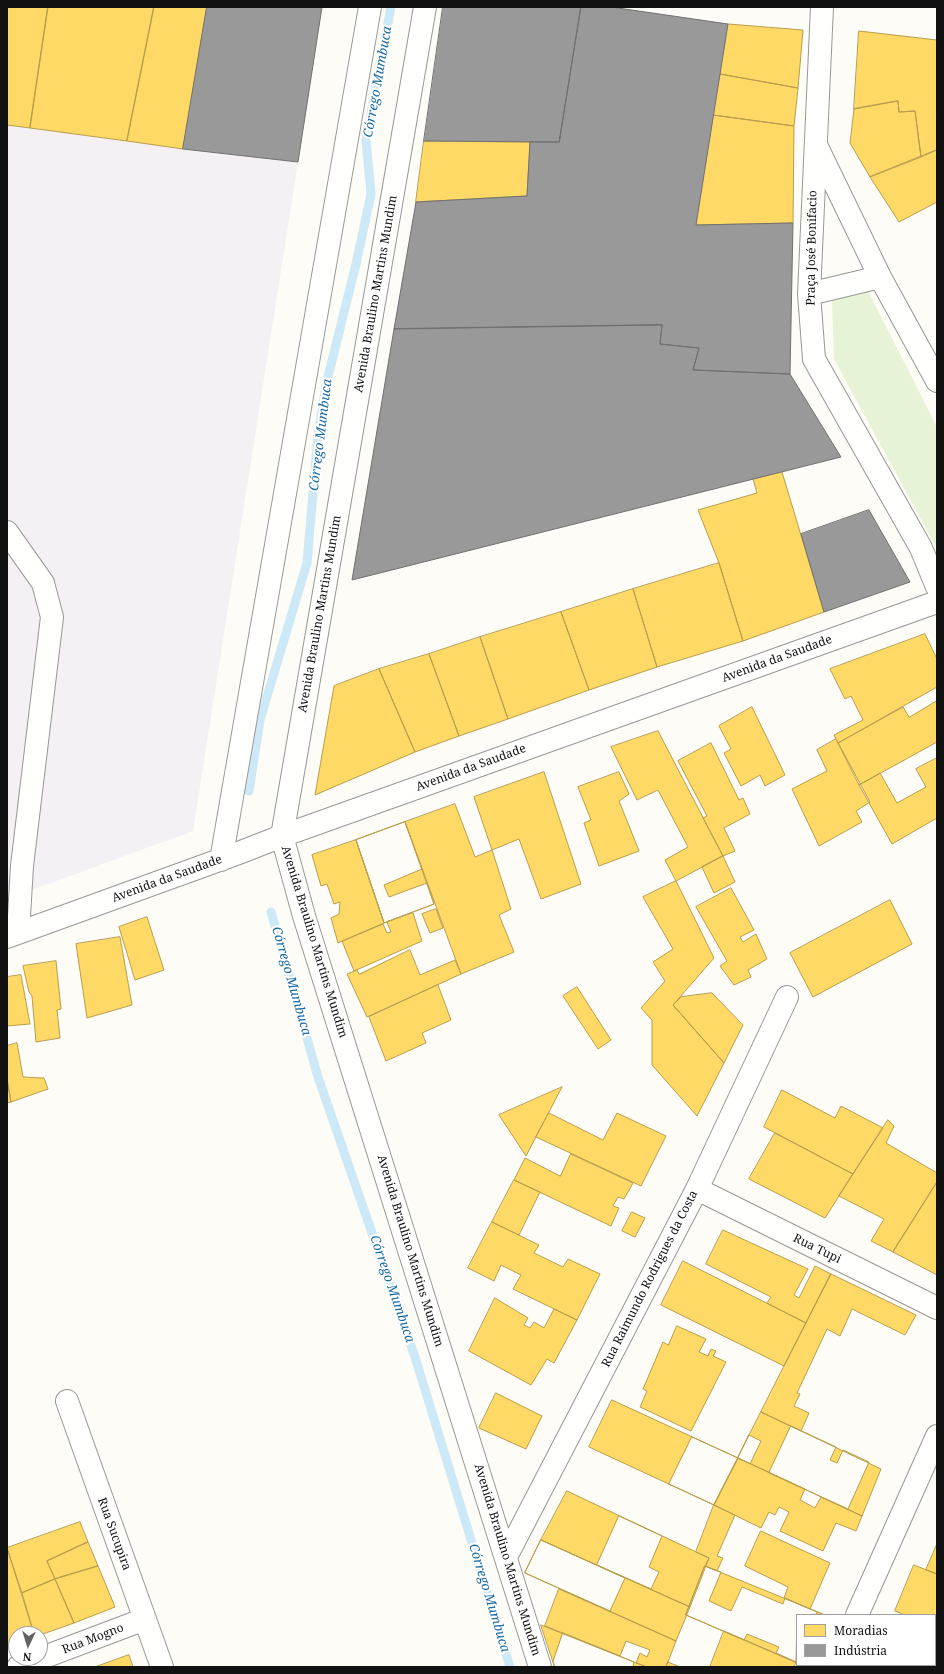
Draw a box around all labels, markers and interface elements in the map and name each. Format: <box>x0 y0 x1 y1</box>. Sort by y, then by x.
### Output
water label: Córrego Mumbuca <box>361 25 395 139</box>
street label: Praça José Bonifacio <box>804 190 820 306</box>
street label: Avenida Braulino Martins Mundim <box>352 194 400 394</box>
water label: Córrego Mumbuca <box>306 378 336 492</box>
street label: Avenida Braulino Martins Mundim <box>296 514 344 714</box>
street label: Avenida da Saudade <box>720 632 834 686</box>
street label: Avenida da Saudade <box>414 741 528 795</box>
street label: Avenida Braulino Martins Mundim <box>278 844 350 1040</box>
street label: Avenida da Saudade <box>110 852 224 906</box>
water label: Córrego Mumbuca <box>268 925 314 1037</box>
street label: Avenida Braulino Martins Mundim <box>374 1153 446 1349</box>
street label: Rua Raimundo Rodrigues da Costa <box>599 1188 701 1370</box>
street label: Rua Tupi <box>791 1231 843 1267</box>
water label: Córrego Mumbuca <box>366 1233 418 1345</box>
street label: Avenida Braulino Martins Mundim <box>471 1462 543 1658</box>
street label: Rua Sucupira <box>94 1496 134 1572</box>
water label: Córrego Mumbuca <box>465 1542 513 1654</box>
legend <box>796 1614 936 1666</box>
street label: Rua Mogno <box>60 1621 126 1657</box>
text: Moradias <box>834 1622 888 1639</box>
north arrow <box>8 1626 48 1666</box>
text: Indústria <box>834 1642 887 1659</box>
text: N <box>22 1650 32 1665</box>

